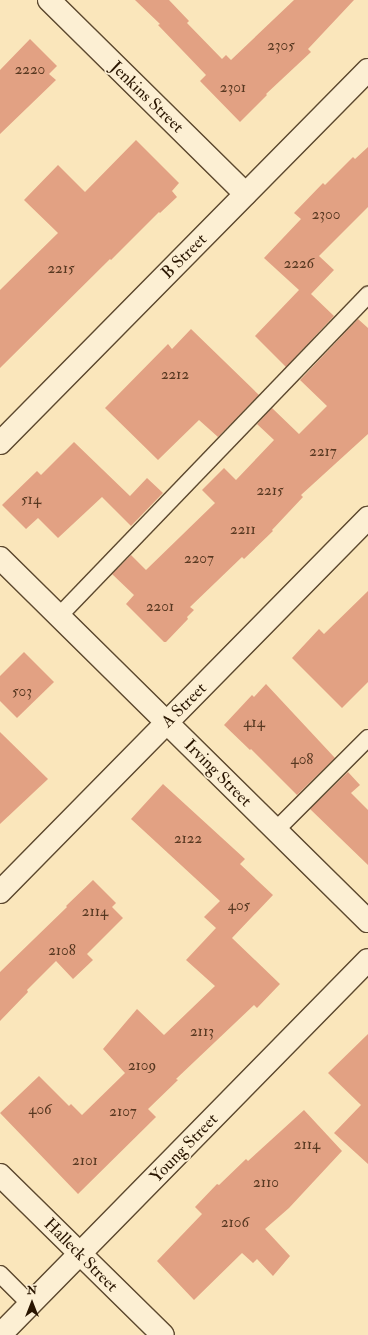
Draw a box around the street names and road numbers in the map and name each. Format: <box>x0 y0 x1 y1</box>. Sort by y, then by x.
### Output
street label: Jenkins Street <box>106 57 188 137</box>
street label: B Street <box>157 229 211 283</box>
street label: A Street <box>157 678 211 732</box>
street label: Irving Street <box>180 735 256 811</box>
street label: Young Street <box>146 1109 222 1187</box>
street label: Halleck Street <box>40 1214 122 1296</box>

